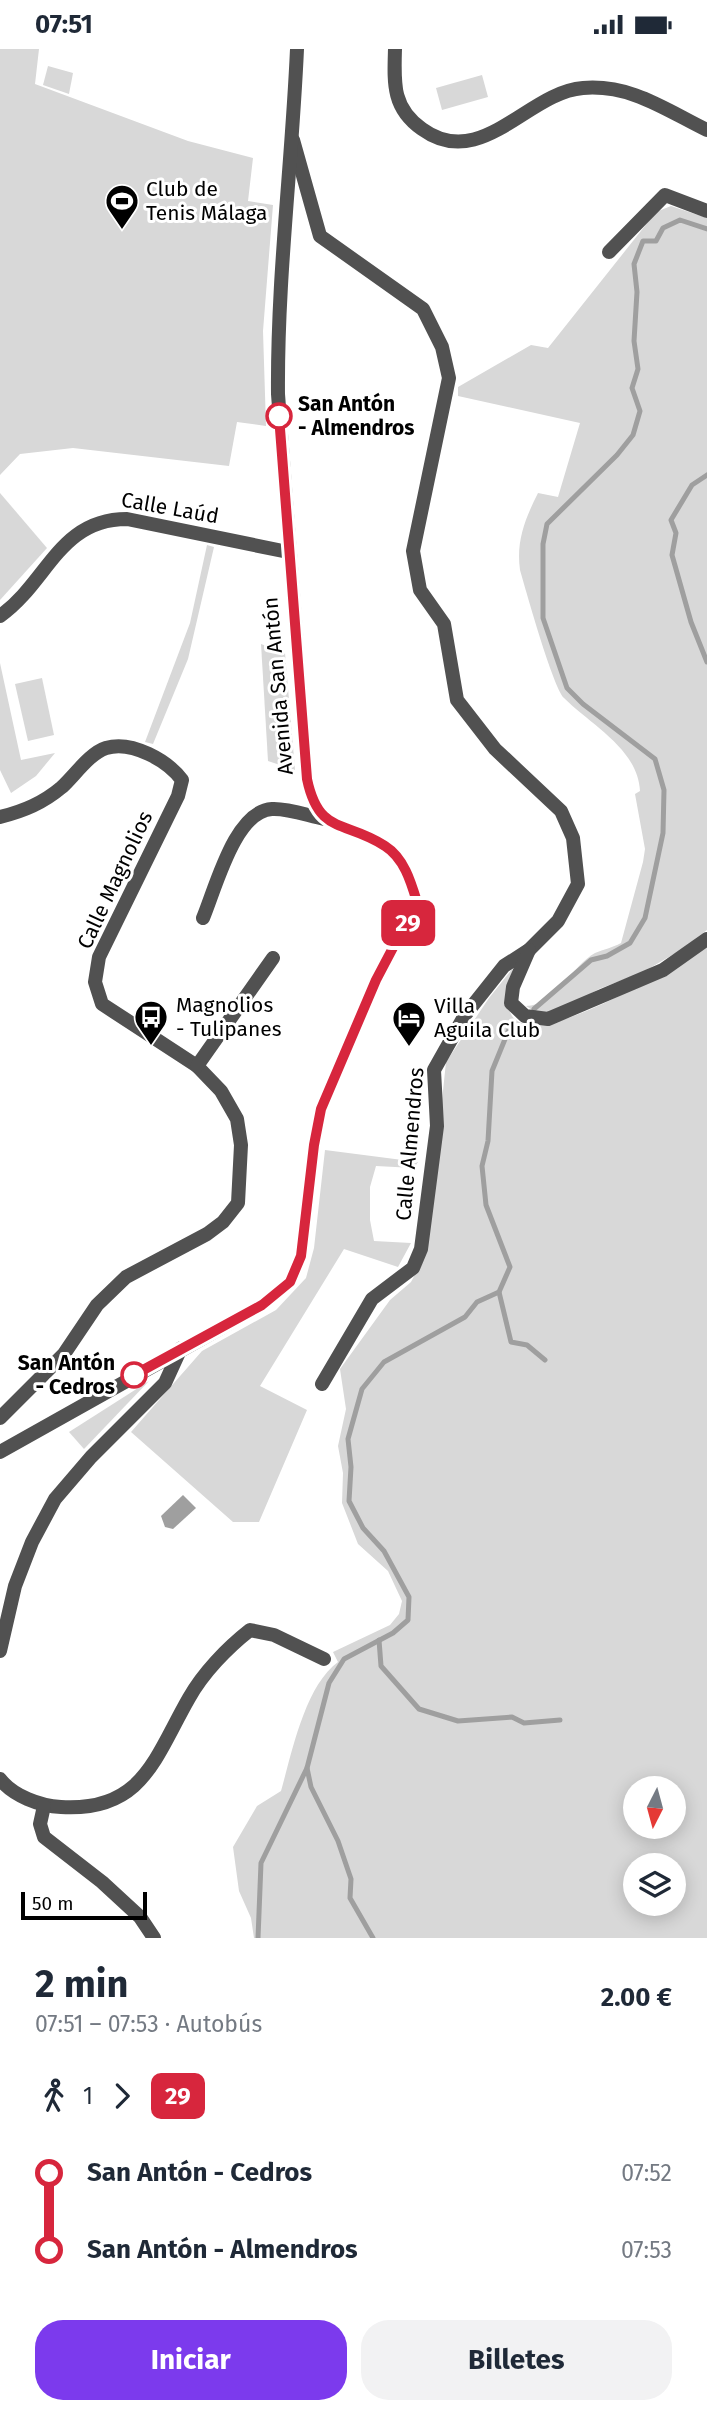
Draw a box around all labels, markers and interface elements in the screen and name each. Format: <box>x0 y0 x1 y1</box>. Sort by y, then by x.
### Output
text: 07:51 <box>35 9 93 40</box>
place label: Club de Tenis Málaga <box>146 176 268 226</box>
sports icon: Club de Tenis Málaga <box>103 182 141 231</box>
place label: San Antón - Almendros <box>298 391 414 441</box>
marker: San Antón - Almendros <box>266 403 292 429</box>
street label: Calle Laúd <box>119 487 221 529</box>
street label: Avenida San Antón <box>257 596 299 776</box>
street label: Calle Magnolios <box>72 807 158 953</box>
line badge: 29 <box>376 900 440 946</box>
text: 29 <box>395 909 421 937</box>
place label: Magnolios - Tulipanes <box>176 992 282 1042</box>
place label: Villa Aguila Club <box>434 993 540 1043</box>
bus stop icon: Magnolios - Tulipanes <box>132 998 170 1047</box>
hotel icon: Villa Aguila Club <box>390 999 428 1048</box>
street label: Calle Almendros <box>390 1066 430 1222</box>
place label: San Antón - Cedros <box>18 1350 115 1400</box>
marker: San Antón - Cedros <box>121 1362 147 1388</box>
north arrow <box>623 1776 686 1839</box>
map controls <box>623 1776 686 1916</box>
button: layers <box>623 1853 686 1916</box>
scale bar <box>21 1889 147 1921</box>
text: 50 m <box>32 1892 73 1915</box>
text: 2 min <box>35 1961 128 2007</box>
text: 2.00 € <box>601 1982 672 2013</box>
text: 07:51 – 07:53 · Autobús <box>35 2010 262 2038</box>
icon: walk <box>35 2077 73 2115</box>
icon: forward <box>103 2077 141 2115</box>
text: 1 <box>83 2082 93 2110</box>
text: 29 <box>165 2082 191 2110</box>
text: San Antón - Cedros <box>87 2157 312 2188</box>
text: 07:52 <box>621 2159 672 2187</box>
text: San Antón - Almendros <box>87 2234 358 2265</box>
text: 07:53 <box>621 2236 672 2264</box>
button: Iniciar <box>35 2320 347 2400</box>
button: Billetes <box>361 2320 672 2400</box>

